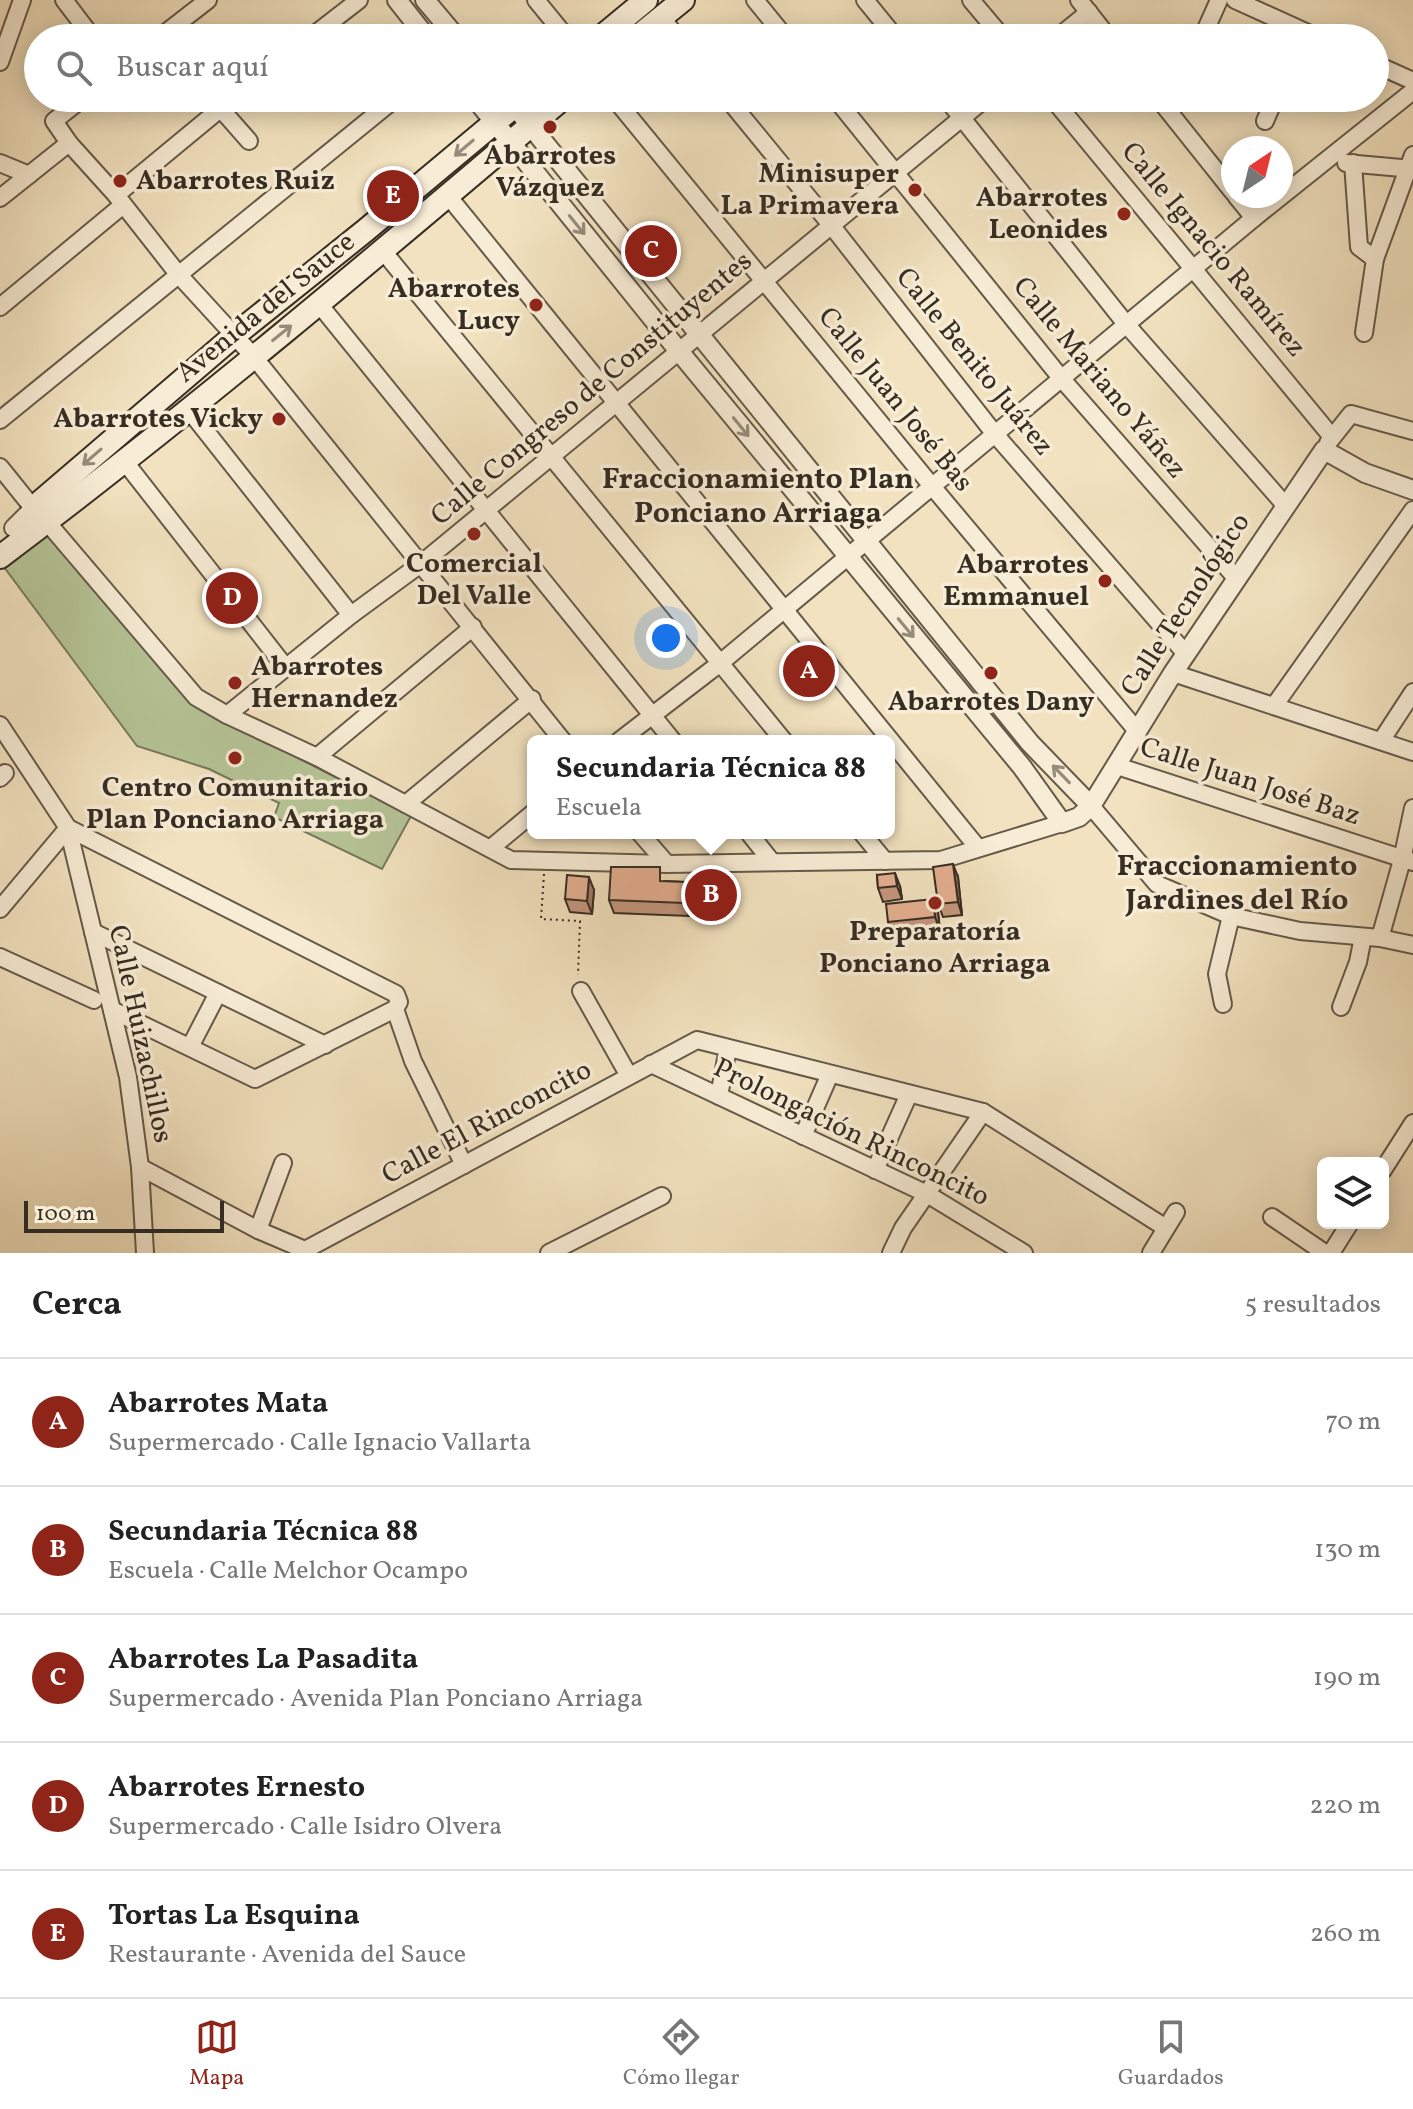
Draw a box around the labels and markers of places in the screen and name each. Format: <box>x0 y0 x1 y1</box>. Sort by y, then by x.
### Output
marker: Abarrotes Vázquez <box>541 118 559 136</box>
place label: Abarrotes Vázquez <box>484 137 616 208</box>
place label: Minisuper La Primavera <box>721 155 899 226</box>
place label: Abarrotes Ruiz <box>136 162 335 201</box>
pin: E <box>367 166 419 226</box>
marker: Abarrotes Ruiz <box>111 172 129 190</box>
place label: Abarrotes Leonides <box>976 179 1108 250</box>
marker: Minisuper La Primavera <box>906 181 924 199</box>
marker: Abarrotes Leonides <box>1115 205 1133 223</box>
pin: C <box>625 221 677 281</box>
place label: Abarrotes Lucy <box>388 270 520 341</box>
marker: Abarrotes Lucy <box>527 296 545 314</box>
place label: Abarrotes Vicky <box>53 400 263 439</box>
marker: Abarrotes Vicky <box>270 410 288 428</box>
marker: Comercial Del Valle <box>465 525 483 543</box>
place label: Comercial Del Valle <box>406 545 542 616</box>
place label: Abarrotes Emmanuel <box>943 546 1089 617</box>
pin: D <box>206 568 258 628</box>
marker: Abarrotes Emmanuel <box>1096 572 1114 590</box>
pin: A <box>783 641 835 701</box>
place label: Abarrotes Hernandez <box>251 648 398 719</box>
marker: Abarrotes Dany <box>982 664 1000 682</box>
marker: Abarrotes Hernandez <box>226 674 244 692</box>
place label: Abarrotes Dany <box>888 683 1095 722</box>
marker: Centro Comunitario Plan Ponciano Arriaga <box>226 749 244 767</box>
place label: Centro Comunitario Plan Ponciano Arriaga <box>86 769 384 840</box>
pin: B <box>685 865 737 925</box>
marker: Preparatoría Ponciano Arriaga <box>926 894 944 912</box>
place label: Preparatoría Ponciano Arriaga <box>819 913 1051 984</box>

